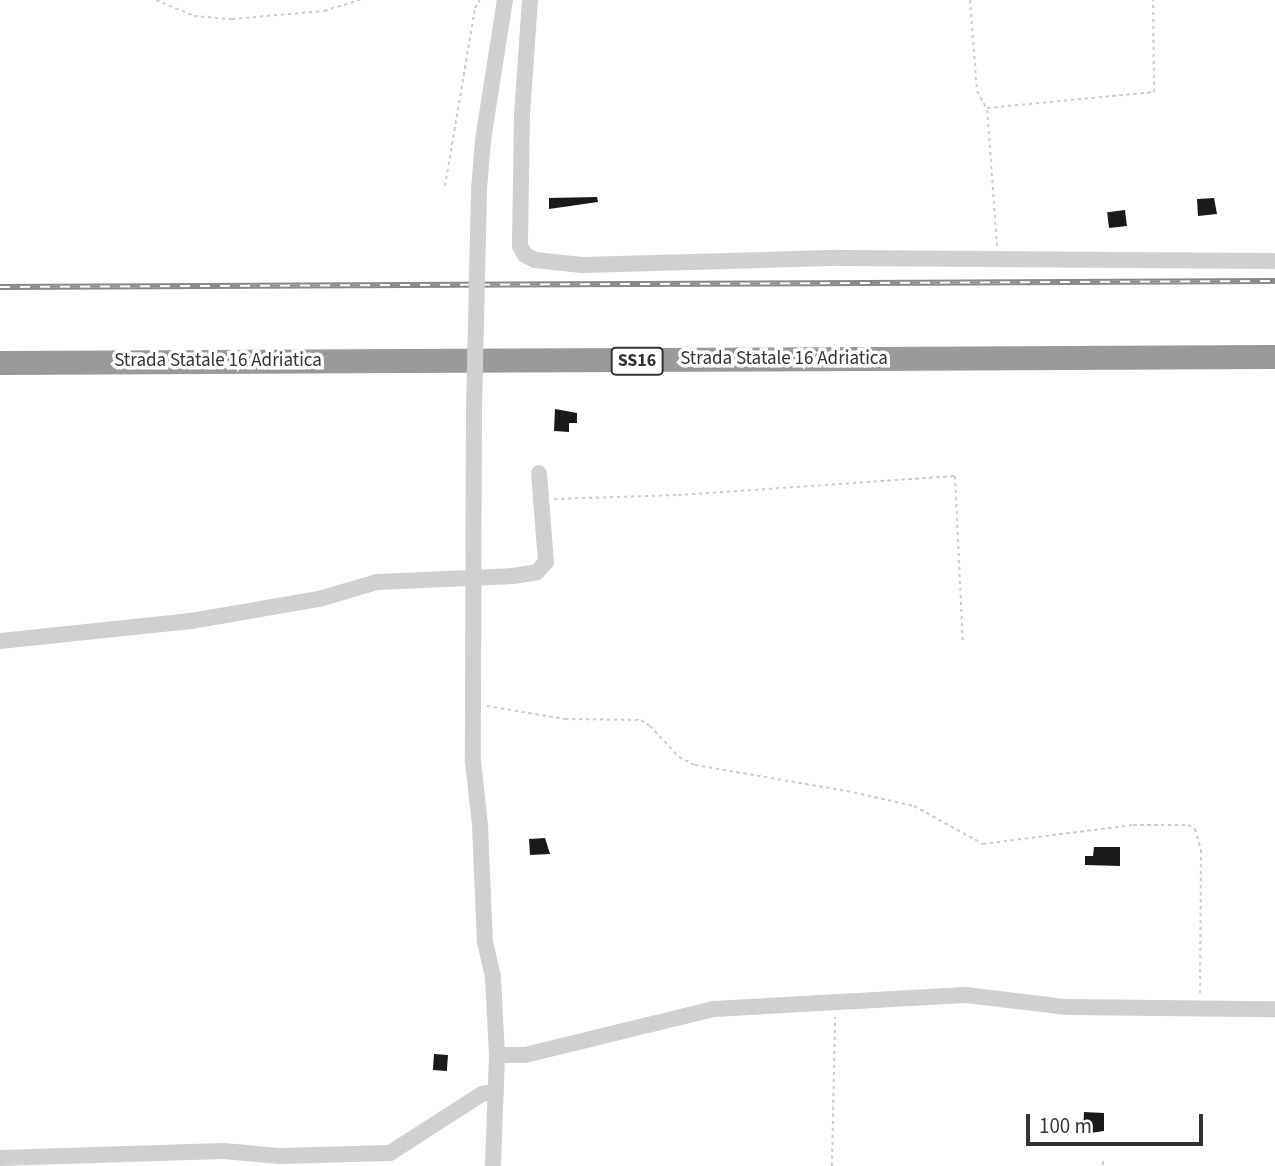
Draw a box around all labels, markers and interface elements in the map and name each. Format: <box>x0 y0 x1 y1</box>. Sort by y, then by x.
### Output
road number: SS16 <box>609 346 665 376</box>
street label: Strada Statale 16 Adriatica <box>680 348 888 370</box>
street label: Strada Statale 16 Adriatica <box>114 350 322 372</box>
scale bar <box>1030 1100 1207 1144</box>
text: 100 m <box>1039 1111 1092 1141</box>

